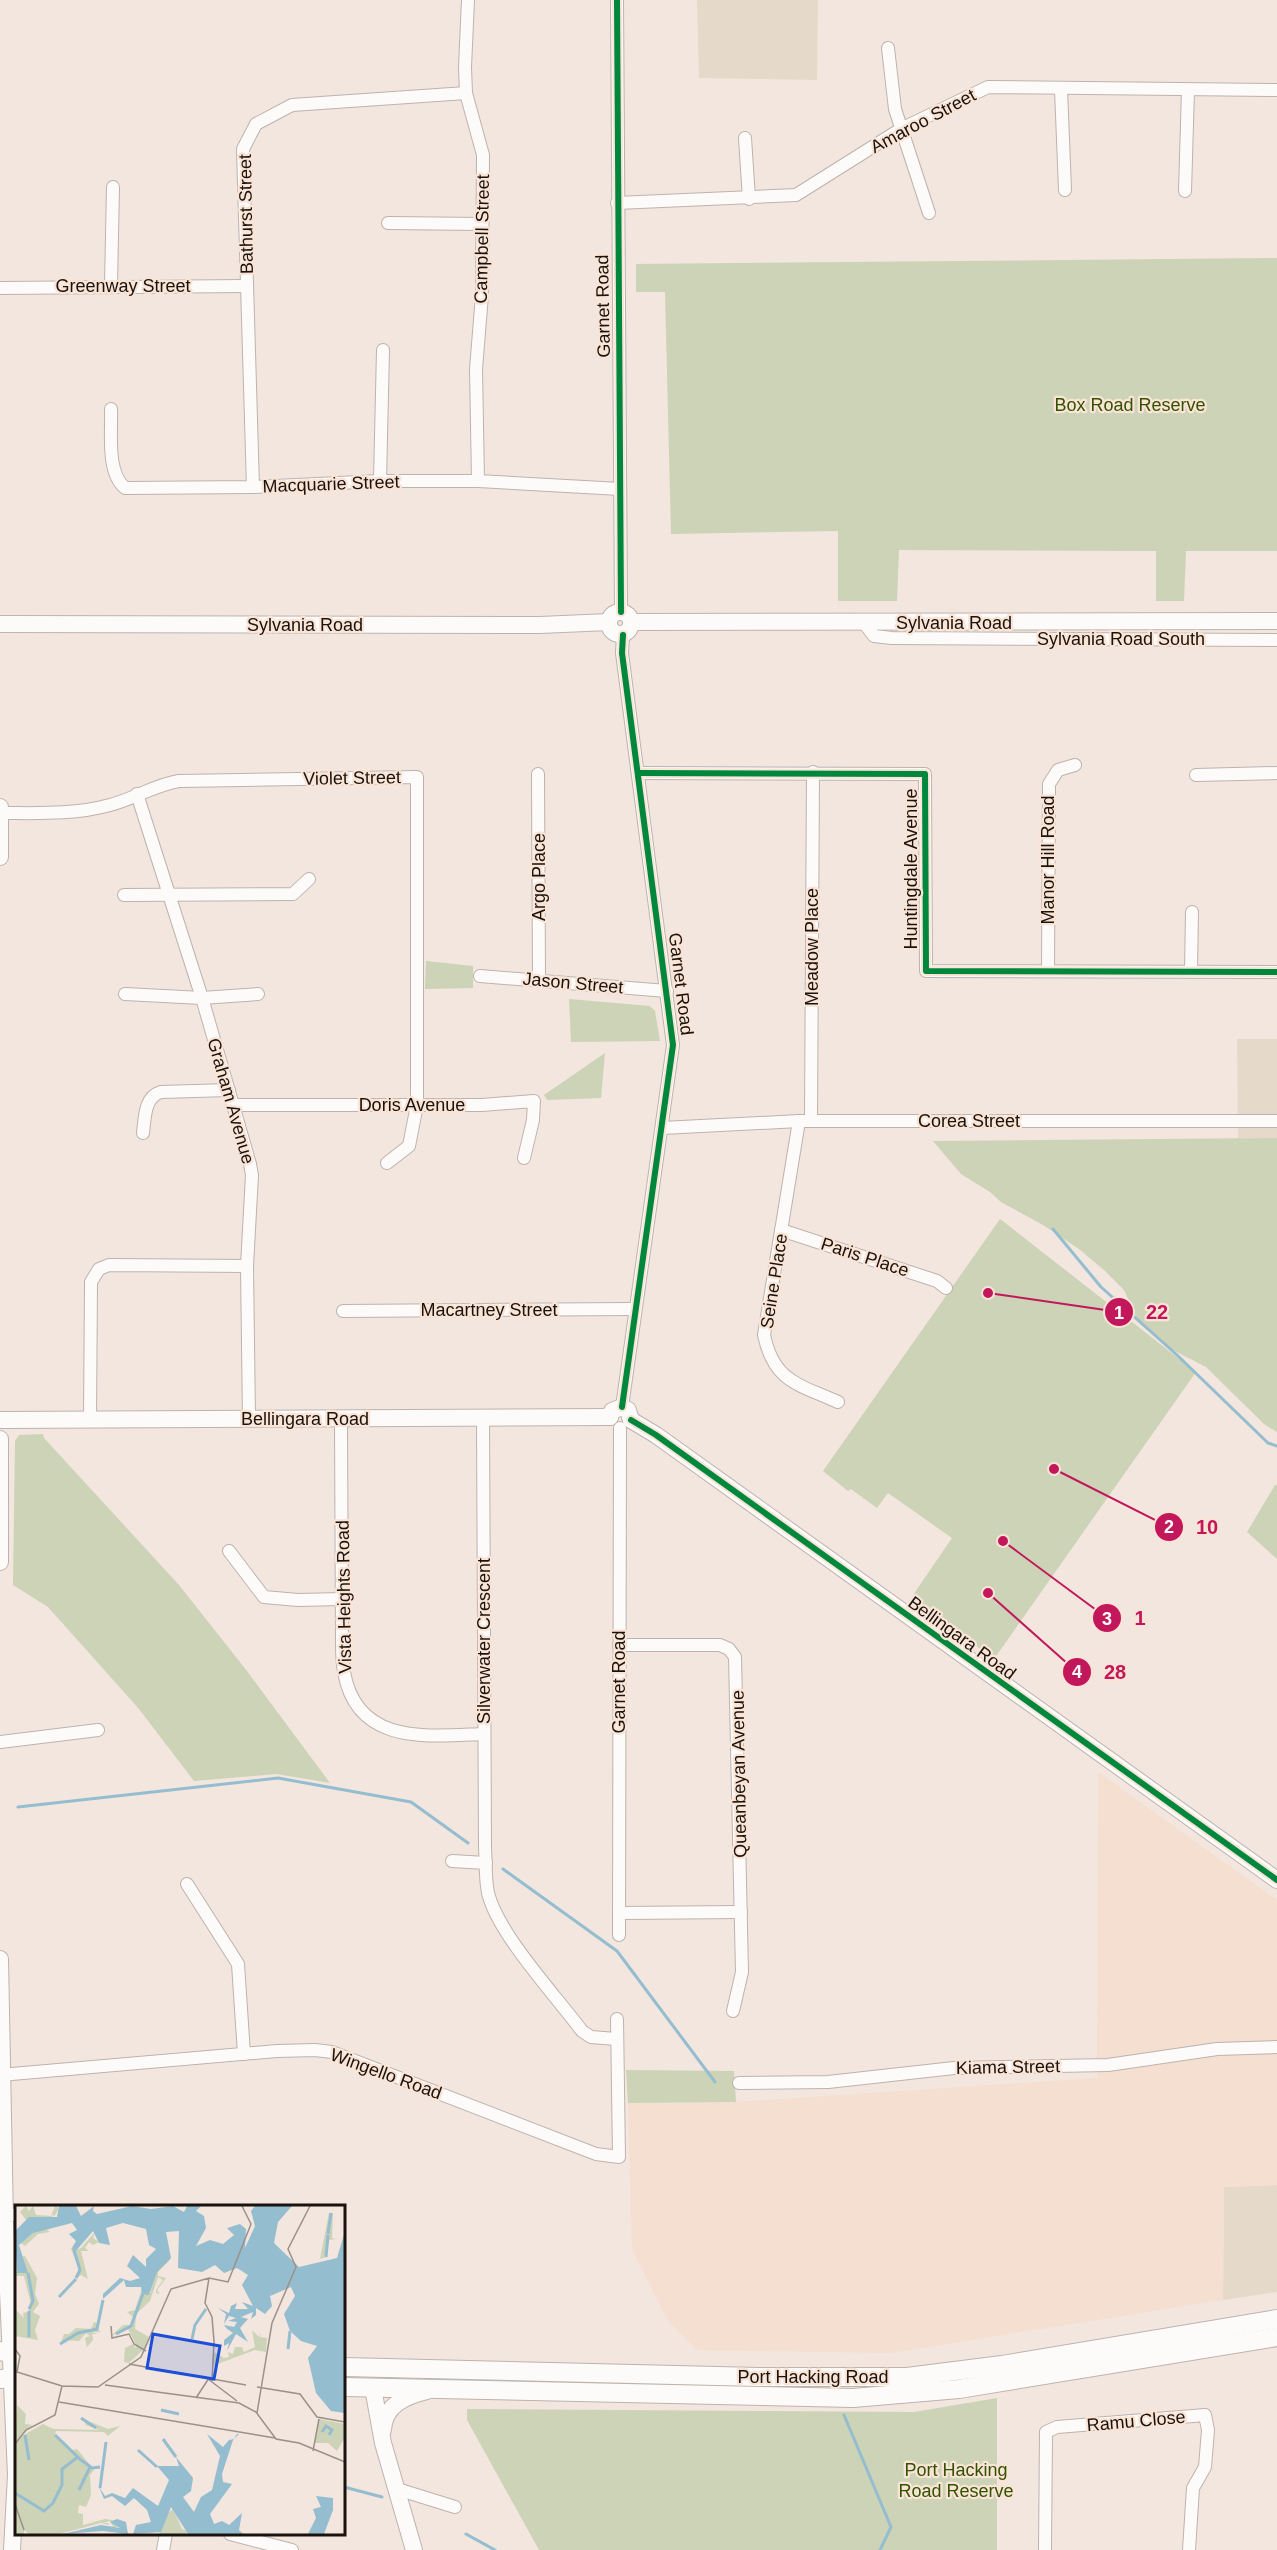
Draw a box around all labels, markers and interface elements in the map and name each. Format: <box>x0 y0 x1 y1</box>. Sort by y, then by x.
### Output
street label: Amaroo Street <box>867 85 979 157</box>
street label: Bathurst Street <box>235 154 257 274</box>
street label: Campbell Street <box>471 174 493 304</box>
street label: Garnet Road <box>592 254 614 358</box>
street label: Greenway Street <box>55 276 191 296</box>
park label: Box Road Reserve <box>1054 395 1206 415</box>
street label: Macquarie Street <box>262 472 400 496</box>
street label: Sylvania Road <box>896 613 1012 633</box>
street label: Sylvania Road <box>247 615 363 635</box>
street label: Sylvania Road South <box>1037 629 1205 649</box>
street label: Violet Street <box>303 767 401 789</box>
street label: Huntingdale Avenue <box>901 789 921 949</box>
street label: Manor Hill Road <box>1038 795 1058 925</box>
street label: Argo Place <box>529 833 549 921</box>
street label: Meadow Place <box>802 888 822 1006</box>
street label: Garnet Road <box>665 932 697 1036</box>
street label: Jason Street <box>522 969 624 997</box>
street label: Graham Avenue <box>204 1036 258 1166</box>
street label: Doris Avenue <box>359 1095 465 1115</box>
street label: Corea Street <box>918 1111 1020 1131</box>
street label: Seine Place <box>757 1232 791 1330</box>
street label: Paris Place <box>819 1233 911 1281</box>
callout: 22 <box>1104 1293 1181 1331</box>
street label: Macartney Street <box>420 1300 558 1320</box>
text: 22 <box>1146 1301 1168 1323</box>
text: 1 <box>1114 1303 1124 1323</box>
street label: Bellingara Road <box>241 1409 369 1429</box>
callout: 10 <box>1154 1508 1231 1546</box>
text: 10 <box>1196 1516 1218 1538</box>
text: 2 <box>1164 1517 1174 1537</box>
street label: Vista Heights Road <box>333 1520 355 1674</box>
street label: Silverwater Crescent <box>474 1558 494 1724</box>
street label: Bellingara Road <box>904 1592 1020 1684</box>
callout: 1 <box>1092 1599 1157 1637</box>
text: 1 <box>1134 1607 1146 1629</box>
text: 3 <box>1102 1609 1112 1629</box>
street label: Garnet Road <box>609 1630 629 1734</box>
callout: 28 <box>1062 1653 1138 1691</box>
text: 28 <box>1104 1661 1126 1683</box>
text: 4 <box>1072 1662 1082 1682</box>
street label: Queanbeyan Avenue <box>728 1690 750 1858</box>
street label: Wingello Road <box>328 2045 444 2103</box>
street label: Kiama Street <box>956 2056 1060 2078</box>
inset map <box>15 2205 345 2535</box>
street label: Port Hacking Road <box>737 2367 889 2387</box>
street label: Ramu Close <box>1086 2407 1186 2435</box>
park label: Port Hacking Road Reserve <box>898 2460 1014 2501</box>

